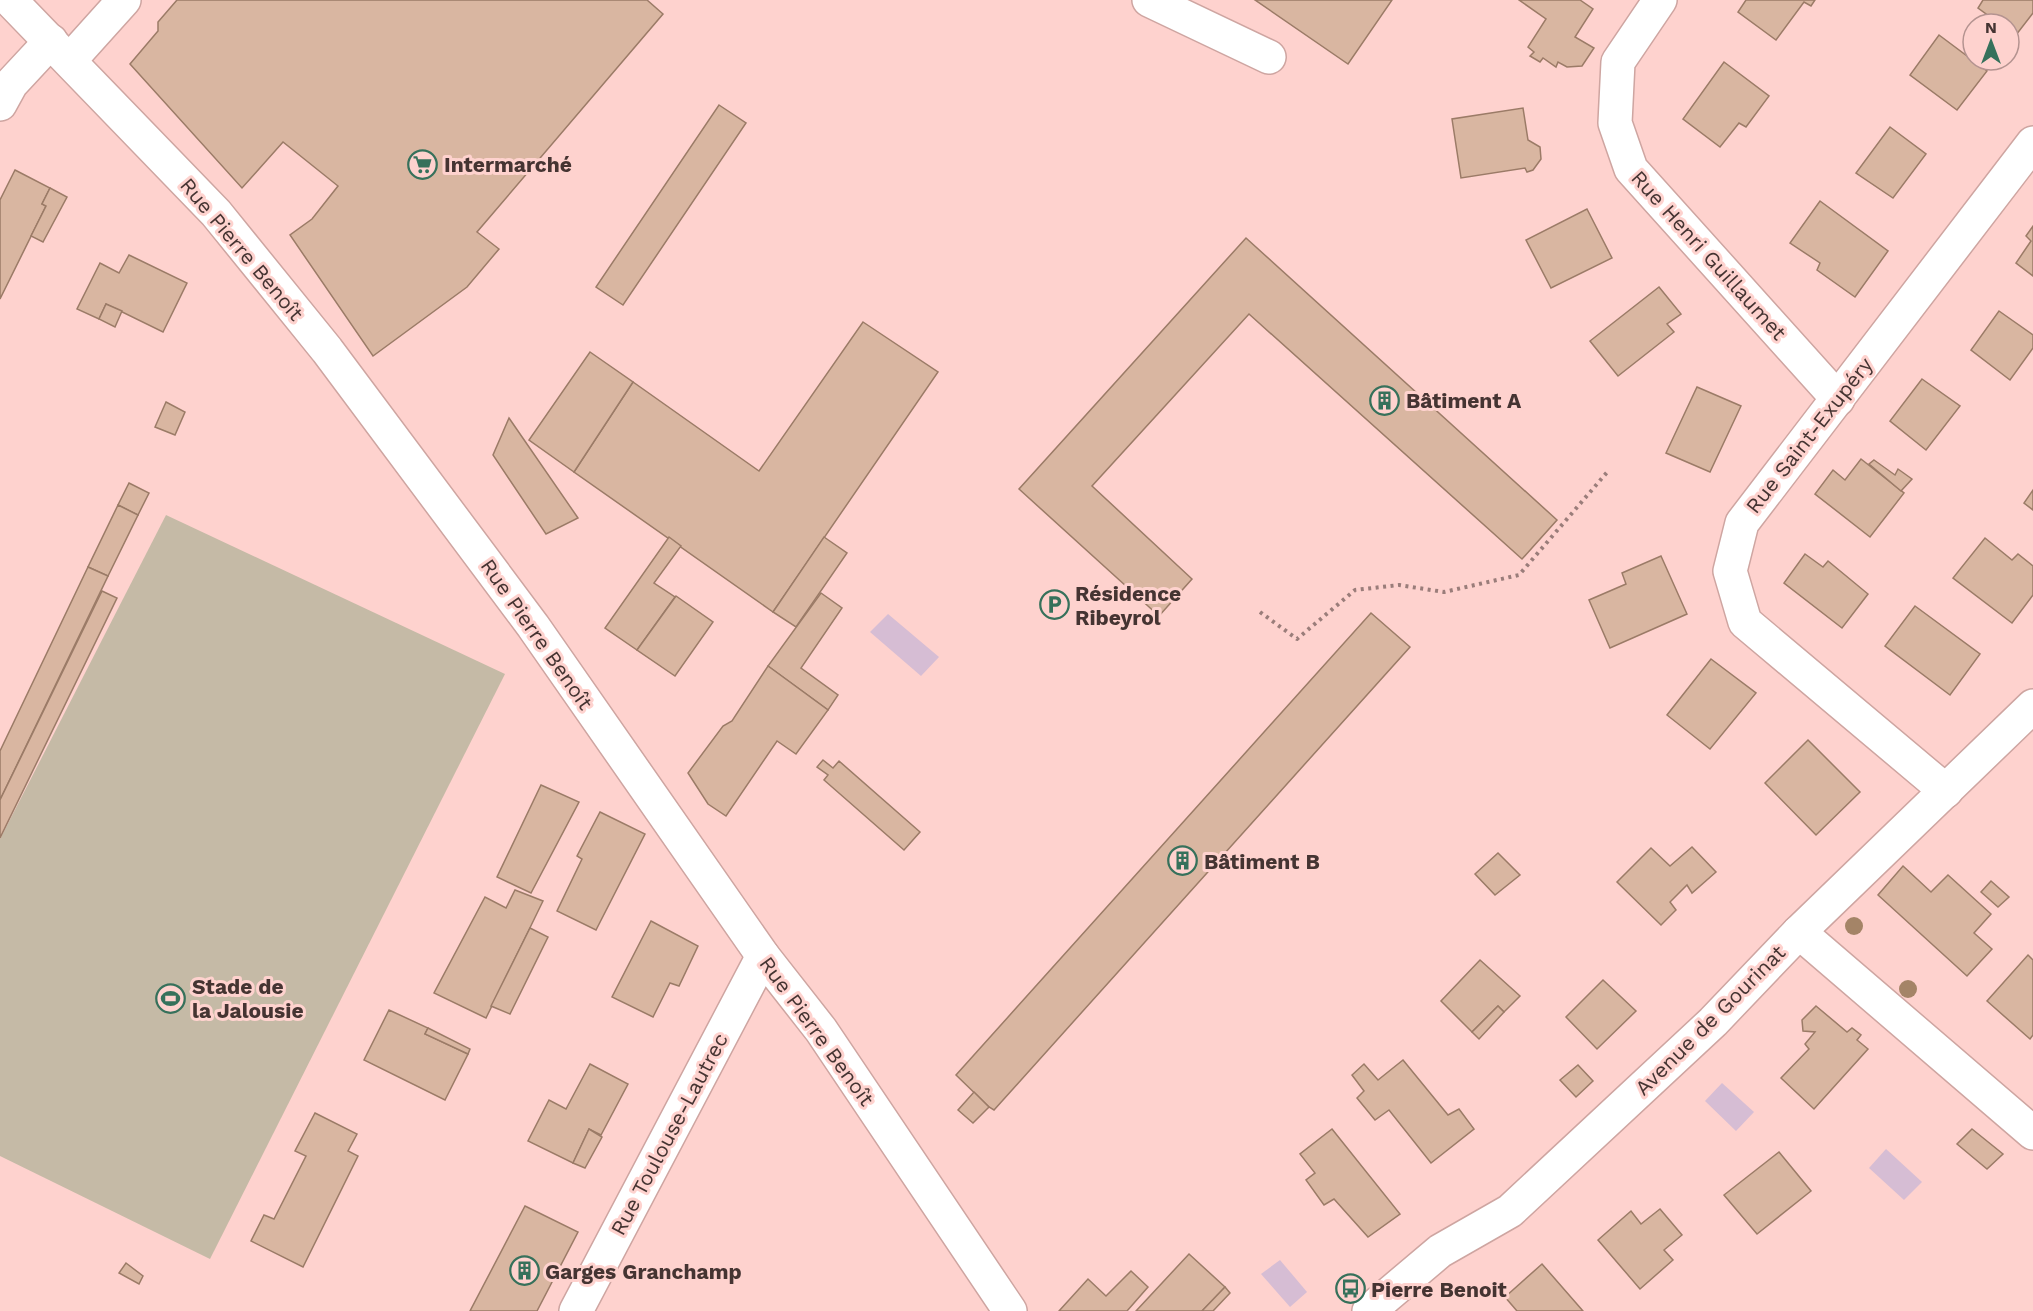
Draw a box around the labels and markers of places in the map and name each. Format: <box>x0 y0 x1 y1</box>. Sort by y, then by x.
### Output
supermarket icon: Intermarché <box>407 148 439 180</box>
place label: Intermarché <box>444 152 572 177</box>
building icon: Bâtiment A <box>1369 384 1401 416</box>
place label: Bâtiment A <box>1406 388 1522 413</box>
place label: Résidence Ribeyrol <box>1075 581 1181 630</box>
parking icon: Résidence Ribeyrol <box>1038 589 1070 621</box>
building icon: Bâtiment B <box>1167 845 1199 877</box>
place label: Bâtiment B <box>1204 849 1320 874</box>
place label: Stade de la Jalousie <box>192 974 304 1023</box>
sports icon: Stade de la Jalousie <box>155 982 187 1014</box>
building icon: Garges Granchamp <box>508 1255 540 1287</box>
place label: Garges Granchamp <box>545 1259 742 1284</box>
bus stop icon: Pierre Benoit <box>1334 1273 1366 1305</box>
place label: Pierre Benoit <box>1371 1277 1507 1302</box>

